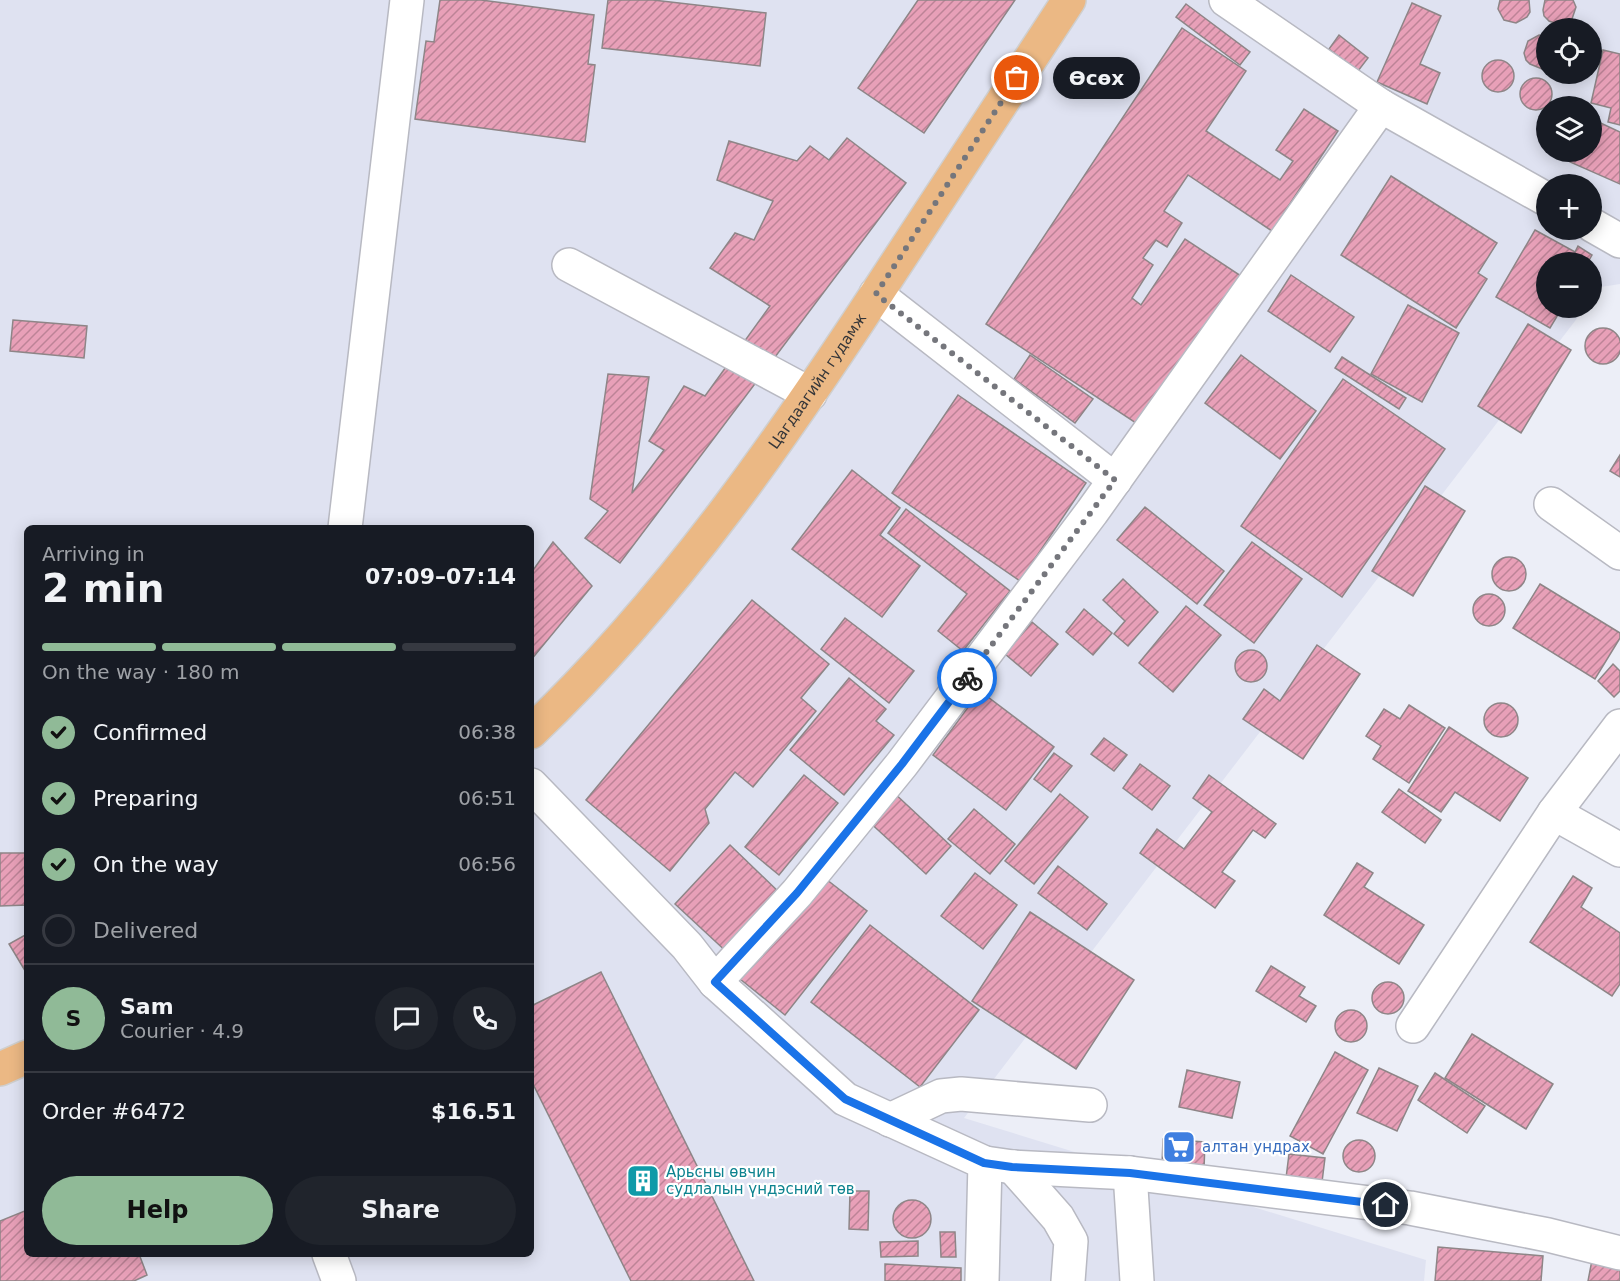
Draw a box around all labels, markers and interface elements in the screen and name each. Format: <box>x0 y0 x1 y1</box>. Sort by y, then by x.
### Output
map controls <box>1536 18 1602 318</box>
button: locate <box>1536 18 1602 84</box>
pin <box>991 52 1042 103</box>
callout: Өсөх <box>1053 57 1140 99</box>
icon: bag <box>1000 61 1033 94</box>
text: Өсөх <box>1069 66 1124 90</box>
button: layers <box>1536 96 1602 162</box>
button: + <box>1536 174 1602 240</box>
button: − <box>1536 252 1602 318</box>
street label: Цагдаагийн гудамж <box>765 310 870 453</box>
text: Arriving in <box>42 542 145 566</box>
text: 07:09–07:14 <box>365 564 516 589</box>
text: 2 min <box>42 566 164 611</box>
courier <box>937 648 997 708</box>
text: On the way · 180 m <box>42 660 240 684</box>
icon: bike <box>951 662 984 695</box>
icon: check <box>42 716 75 749</box>
text: Confirmed <box>93 720 207 745</box>
text: 06:38 <box>458 720 516 744</box>
icon: check <box>42 782 75 815</box>
text: Preparing <box>93 786 199 811</box>
text: 06:51 <box>458 786 516 810</box>
icon: check <box>42 848 75 881</box>
text: On the way <box>93 852 219 877</box>
text: 06:56 <box>458 852 516 876</box>
text: Delivered <box>93 918 198 943</box>
button: chat <box>375 987 438 1050</box>
button: phone <box>453 987 516 1050</box>
text: Sam <box>120 994 174 1019</box>
text: S <box>66 1006 81 1031</box>
text: Courier · 4.9 <box>120 1019 244 1043</box>
text: Order #6472 <box>42 1099 186 1124</box>
text: $16.51 <box>431 1099 516 1124</box>
supermarket icon: алтан ундрах <box>1161 1129 1197 1165</box>
place label: алтан ундрах <box>1202 1138 1310 1156</box>
building icon: Арьсны өвчин судлалын үндэсний төв <box>625 1163 661 1199</box>
place label: Арьсны өвчин судлалын үндэсний төв <box>666 1163 855 1198</box>
button: Help <box>42 1176 273 1245</box>
button: Share <box>285 1176 516 1245</box>
pin <box>1360 1179 1411 1230</box>
icon: home <box>1369 1188 1402 1221</box>

